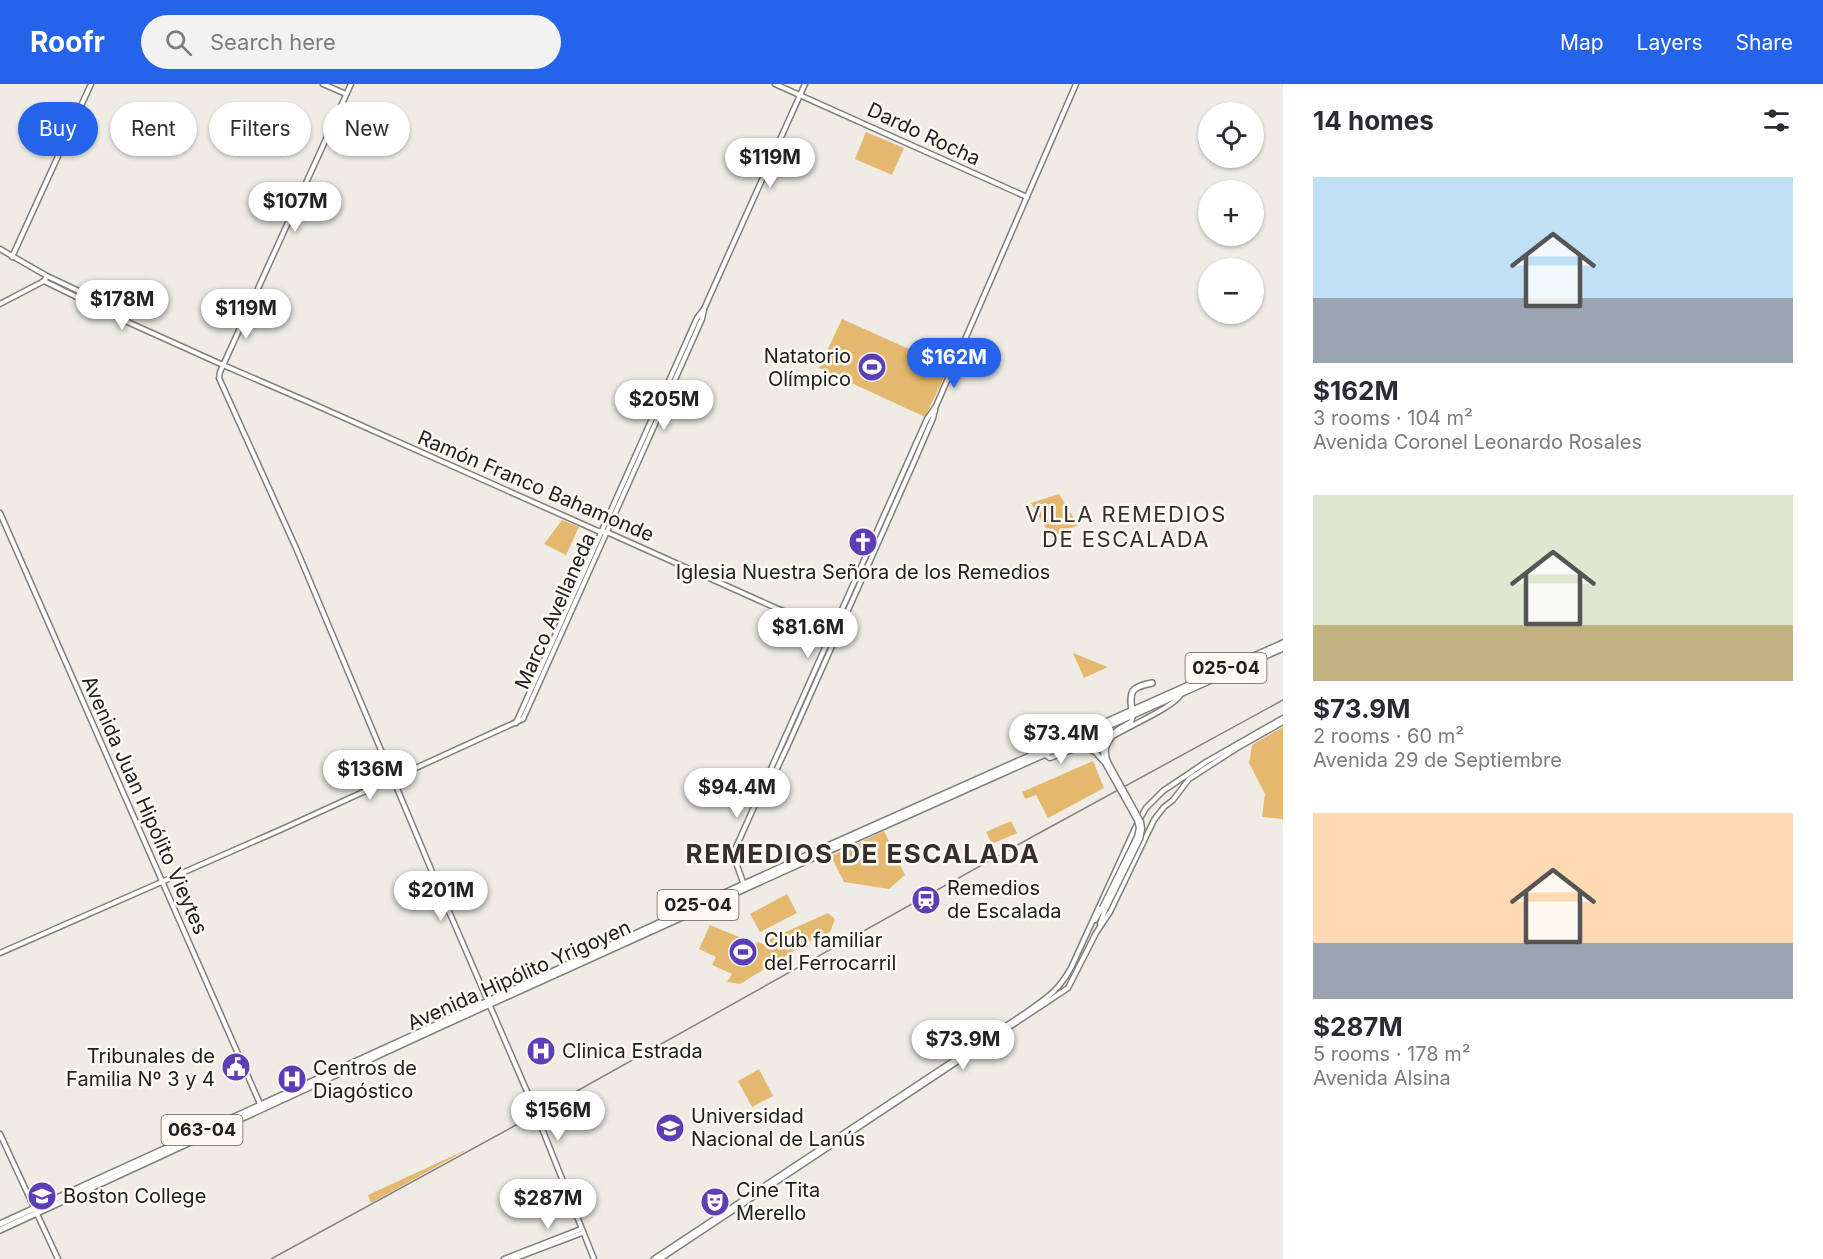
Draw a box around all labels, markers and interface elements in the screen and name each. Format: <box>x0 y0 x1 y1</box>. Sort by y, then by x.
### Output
search box <box>141 15 561 69</box>
text: Roofr <box>30 25 105 59</box>
icon: search <box>162 26 195 59</box>
text: Search here <box>210 29 336 55</box>
text: Map <box>1560 30 1604 55</box>
text: Layers <box>1637 30 1703 55</box>
text: Share <box>1736 30 1793 55</box>
street label: Dardo Rocha <box>864 97 984 171</box>
chip: Buy <box>18 102 98 156</box>
chip: Rent <box>110 102 197 156</box>
chip: Filters <box>209 102 311 156</box>
chip: New <box>323 102 410 156</box>
map controls <box>1198 102 1264 324</box>
button: locate <box>1198 102 1264 168</box>
icon: filters <box>1760 104 1793 137</box>
text: 14 homes <box>1313 105 1434 136</box>
pin: $119M <box>728 138 812 189</box>
text: $119M <box>739 145 801 169</box>
button: + <box>1198 180 1264 246</box>
pin: $107M <box>253 182 337 233</box>
text: $107M <box>262 189 328 213</box>
icon: home <box>1499 216 1607 324</box>
button: − <box>1198 258 1264 324</box>
pin: $178M <box>80 280 164 331</box>
text: $178M <box>90 287 154 311</box>
pin: $119M <box>204 289 288 340</box>
text: $119M <box>215 296 277 320</box>
pin: $162M <box>912 338 996 389</box>
place label: Natatorio Olímpico <box>764 344 851 391</box>
text: $162M <box>921 345 987 369</box>
sports icon: Natatorio Olímpico <box>856 351 888 383</box>
text: $162M <box>1313 375 1399 406</box>
pin: $205M <box>622 380 706 431</box>
text: $205M <box>629 387 699 411</box>
text: 3 rooms · 104 m² <box>1313 406 1473 430</box>
street label: Ramón Franco Bahamonde <box>414 425 658 547</box>
text: Avenida Coronel Leonardo Rosales <box>1313 430 1642 454</box>
district label: VILLA REMEDIOS DE ESCALADA <box>1025 501 1227 552</box>
church icon: Iglesia Nuestra Señora de los Remedios <box>847 526 879 558</box>
street label: Marco Avellaneda <box>510 529 600 693</box>
icon: home <box>1499 534 1607 642</box>
place label: Iglesia Nuestra Señora de los Remedios <box>676 560 1050 584</box>
pin: $81.6M <box>759 608 857 659</box>
text: $81.6M <box>772 615 844 639</box>
road number: 025-04 <box>1186 653 1266 683</box>
street label: Avenida Juan Hipólito Vieytes <box>77 672 213 938</box>
text: $73.9M <box>1313 693 1410 724</box>
pin: $73.4M <box>1012 714 1110 765</box>
text: $73.4M <box>1023 721 1099 745</box>
text: 2 rooms · 60 m² <box>1313 724 1464 748</box>
text: Avenida 29 de Septiembre <box>1313 748 1562 772</box>
pin: $136M <box>328 750 412 801</box>
text: $136M <box>337 757 403 781</box>
pin: $94.4M <box>688 768 786 819</box>
text: $94.4M <box>698 775 776 799</box>
district label: REMEDIOS DE ESCALADA <box>686 838 1040 869</box>
icon: home <box>1499 852 1607 960</box>
pin: $201M <box>399 871 483 922</box>
place label: Remedios de Escalada <box>947 876 1062 923</box>
text: $201M <box>408 878 474 902</box>
station icon: Remedios de Escalada <box>910 884 942 916</box>
road number: 025-04 <box>658 890 738 920</box>
street label: Avenida Hipólito Yrigoyen <box>404 915 634 1035</box>
place label: Club familiar del Ferrocarril <box>764 928 896 975</box>
sports icon: Club familiar del Ferrocarril <box>727 936 759 968</box>
text: $287M <box>1313 1011 1403 1042</box>
pin: $73.9M <box>914 1020 1012 1071</box>
text: $73.9M <box>926 1027 1000 1051</box>
hospital icon: Clinica Estrada <box>525 1035 557 1067</box>
place label: Clinica Estrada <box>562 1039 703 1063</box>
text: 5 rooms · 178 m² <box>1313 1042 1471 1066</box>
place label: Tribunales de Familia Nº 3 y 4 <box>66 1044 215 1091</box>
public building icon: Tribunales de Familia Nº 3 y 4 <box>220 1051 252 1083</box>
place label: Centros de Diagóstico <box>313 1056 417 1103</box>
hospital icon: Centros de Diagóstico <box>276 1063 308 1095</box>
text: Avenida Alsina <box>1313 1066 1451 1090</box>
pin: $156M <box>516 1091 600 1142</box>
text: $156M <box>525 1098 591 1122</box>
place label: Universidad Nacional de Lanús <box>691 1104 865 1151</box>
school or university icon: Universidad Nacional de Lanús <box>654 1112 686 1144</box>
road number: 063-04 <box>162 1115 242 1145</box>
place label: Cine Tita Merello <box>736 1178 820 1225</box>
pin: $287M <box>506 1179 590 1230</box>
school or university icon: Boston College <box>26 1180 58 1212</box>
place label: Boston College <box>63 1184 206 1208</box>
text: $287M <box>514 1186 582 1210</box>
theatre icon: Cine Tita Merello <box>699 1186 731 1218</box>

